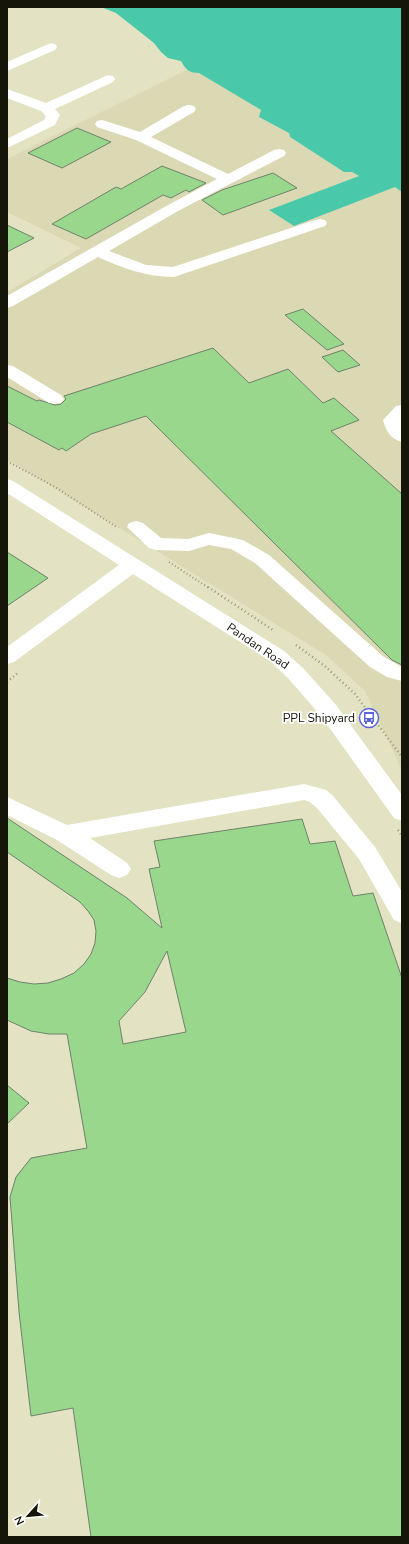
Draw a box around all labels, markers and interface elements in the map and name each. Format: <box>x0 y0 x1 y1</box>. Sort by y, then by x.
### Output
street label: Pandan Road <box>224 619 292 673</box>
bus stop icon: PPL Shipyard <box>358 707 380 729</box>
place label: PPL Shipyard <box>283 710 355 726</box>
north arrow <box>8 1496 48 1536</box>
text: N <box>11 1513 28 1527</box>

